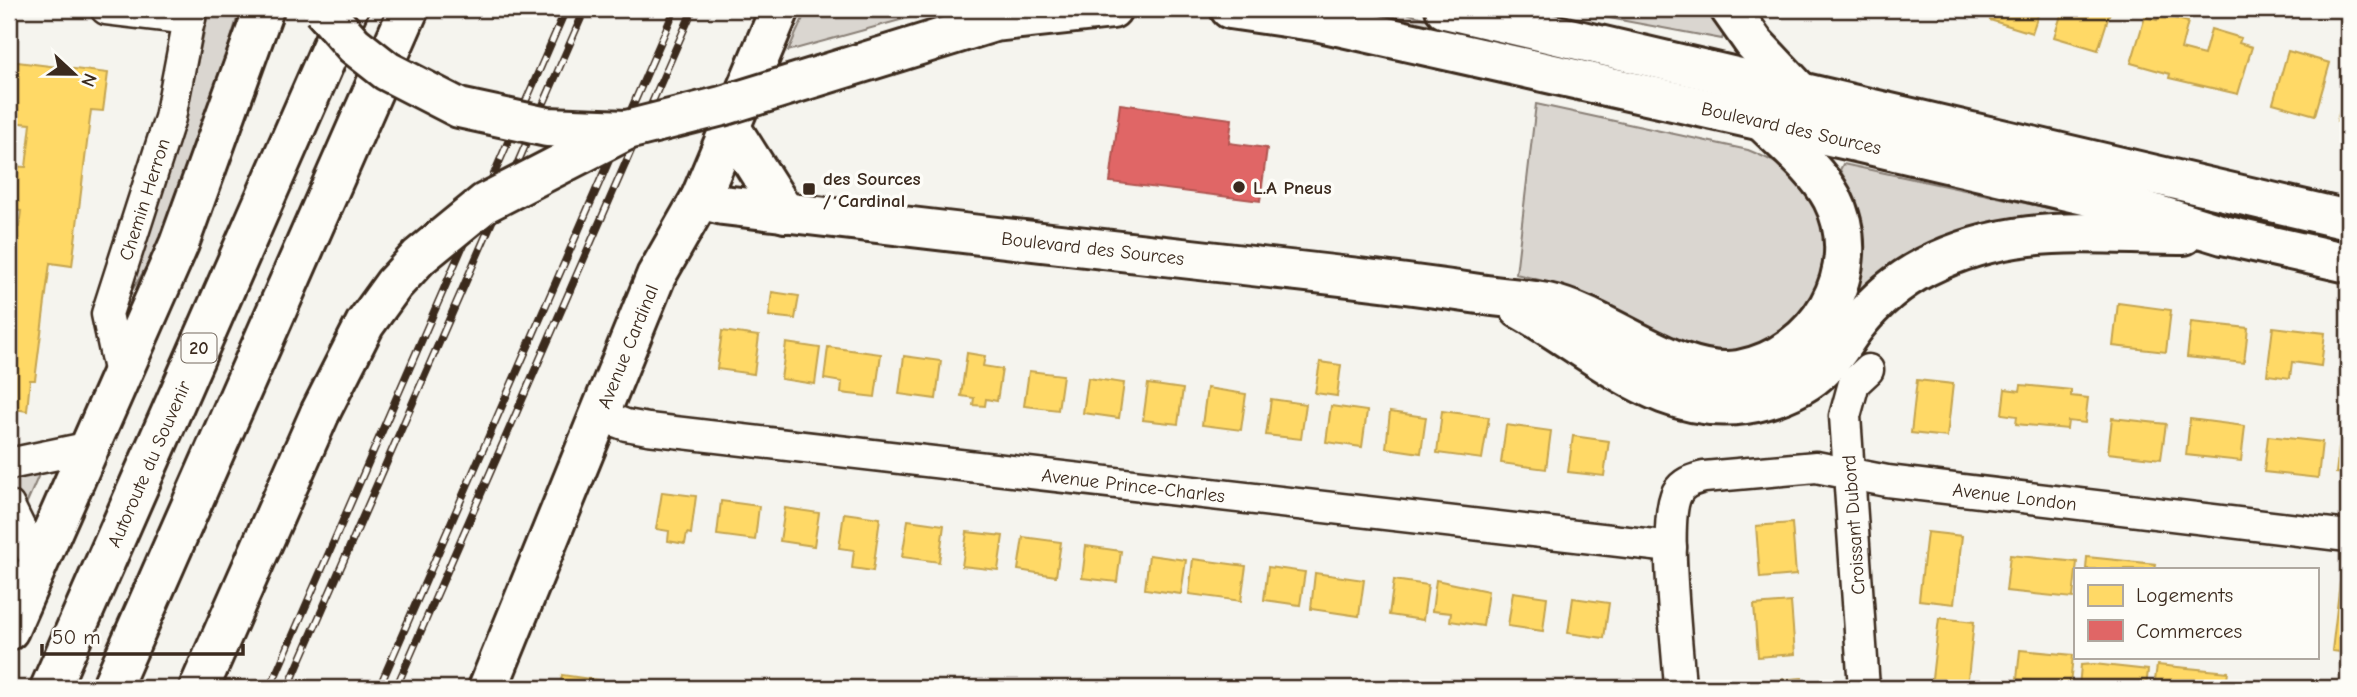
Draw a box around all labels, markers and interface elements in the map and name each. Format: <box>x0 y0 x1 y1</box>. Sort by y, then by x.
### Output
north arrow <box>38 38 108 108</box>
text: N <box>76 70 101 90</box>
street label: Boulevard des Sources <box>1699 98 1883 159</box>
street label: Chemin Herron <box>115 136 175 263</box>
place label: des Sources / Cardinal <box>823 168 921 212</box>
place label: L.A Pneus <box>1253 177 1332 199</box>
marker: L.A Pneus <box>1231 179 1247 195</box>
marker: des Sources / Cardinal <box>801 181 817 197</box>
street label: Boulevard des Sources <box>1000 228 1185 270</box>
street label: Avenue Cardinal <box>593 282 663 412</box>
road number: 20 <box>182 334 216 362</box>
street label: Autoroute du Souvenir <box>103 377 196 551</box>
street label: Croissant Dubord <box>1838 454 1870 596</box>
street label: Avenue Prince-Charles <box>1040 464 1226 507</box>
street label: Avenue London <box>1951 479 2078 516</box>
legend <box>2074 568 2318 658</box>
text: Logements <box>2136 583 2233 607</box>
scale bar <box>42 613 243 657</box>
text: Commerces <box>2136 619 2242 643</box>
text: 50 m <box>52 625 101 649</box>

